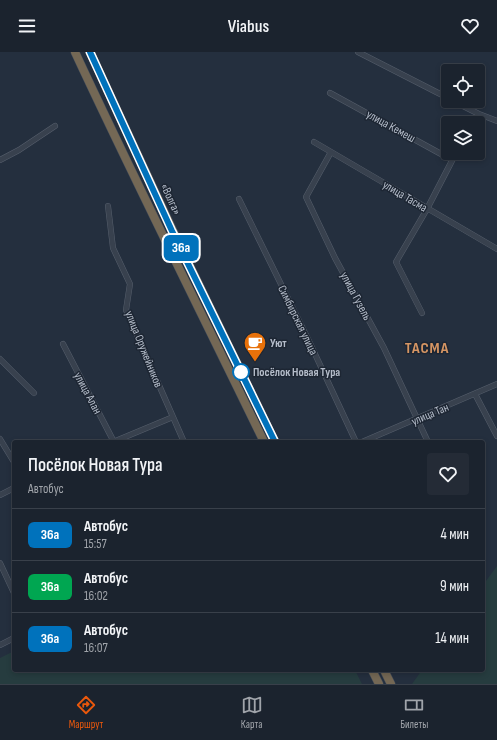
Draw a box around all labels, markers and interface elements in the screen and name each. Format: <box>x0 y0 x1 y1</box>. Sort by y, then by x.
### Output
icon: menu <box>16 15 38 37</box>
icon: heart <box>459 15 481 37</box>
text: Viabus <box>228 16 269 37</box>
map controls <box>441 64 485 160</box>
button: locate <box>441 64 485 108</box>
street label: улица Кемеш <box>364 107 418 146</box>
button: layers <box>441 116 485 160</box>
street label: улица Тасма <box>380 177 430 216</box>
street label: «Волга» <box>157 181 184 217</box>
line badge: 36a <box>158 235 204 261</box>
text: 36a <box>172 239 190 256</box>
street label: улица Гузель <box>337 269 375 323</box>
street label: Симбирская улица <box>274 283 321 358</box>
street label: улица Оружейников <box>121 309 166 390</box>
cafe icon: Уют <box>242 330 268 363</box>
place label: Уют <box>270 336 287 351</box>
district label: ТАСМА <box>405 339 449 358</box>
marker: Посёлок Новая Тура <box>232 363 250 381</box>
place label: Посёлок Новая Тура <box>253 365 340 380</box>
street label: улица Алан <box>70 370 105 417</box>
street label: улица Тан <box>409 400 451 429</box>
button: heart <box>427 453 469 495</box>
text: Посёлок Новая Тура <box>28 454 163 477</box>
text: Автобус <box>28 481 64 497</box>
text: Автобус <box>84 517 128 536</box>
text: 4 мин <box>440 525 469 544</box>
text: 36a <box>41 526 59 543</box>
text: 15:57 <box>84 536 107 552</box>
text: Автобус <box>84 569 128 588</box>
text: 9 мин <box>440 577 469 596</box>
text: 36а <box>41 578 59 595</box>
text: 16:02 <box>84 588 108 604</box>
text: Автобус <box>84 621 128 640</box>
text: 14 мин <box>435 629 469 648</box>
text: 36a <box>41 630 59 647</box>
text: 16:07 <box>84 640 108 656</box>
tab: Маршрут <box>69 694 103 731</box>
tab: Карта <box>241 694 263 731</box>
tab: Билеты <box>400 694 428 731</box>

